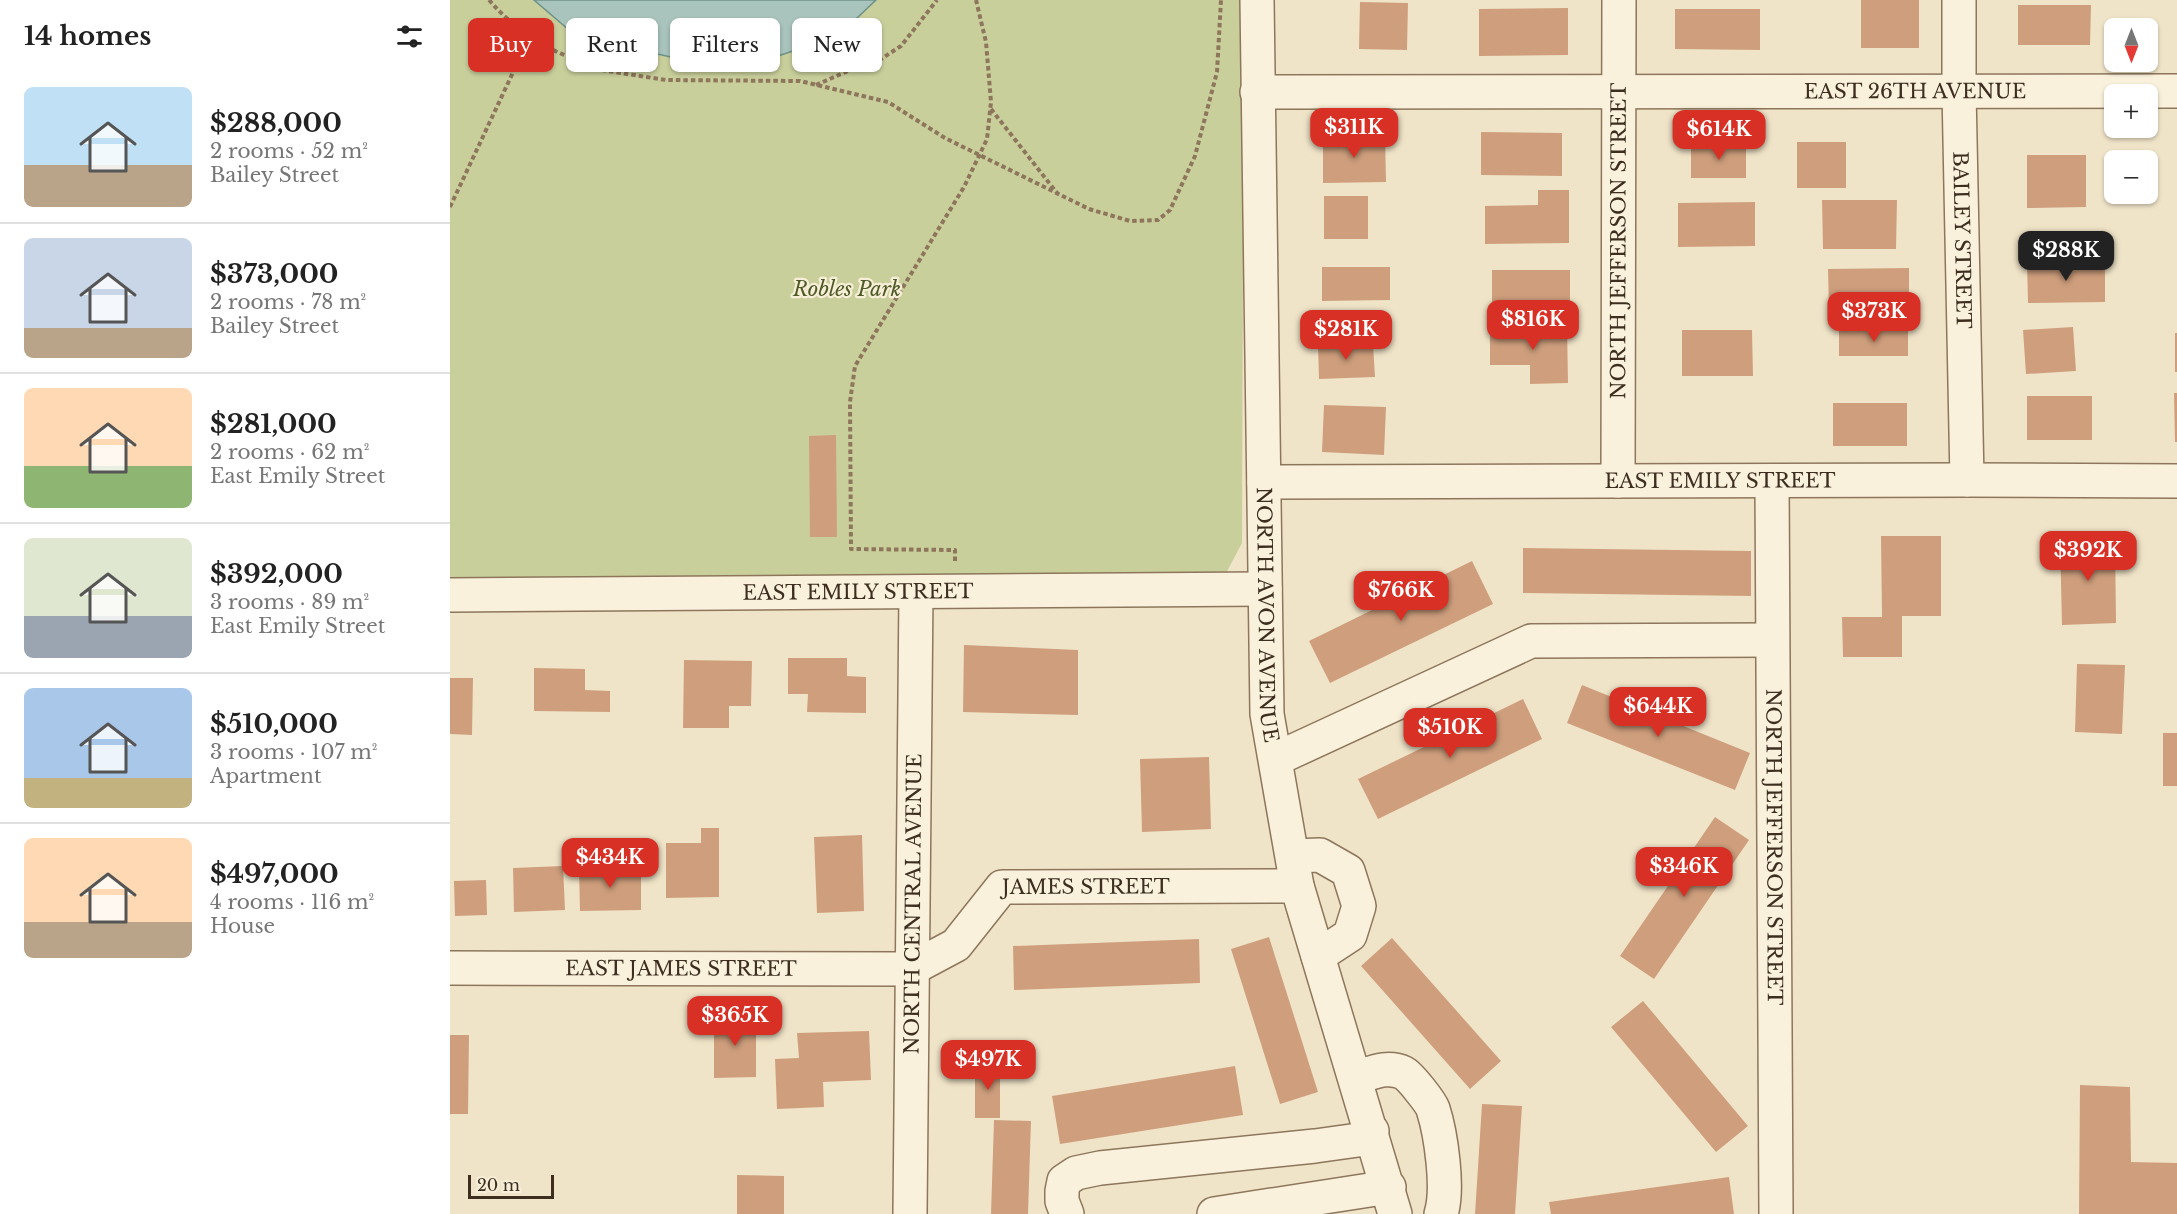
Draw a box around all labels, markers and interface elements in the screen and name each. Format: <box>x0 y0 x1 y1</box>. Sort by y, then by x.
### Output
chip: Buy <box>468 18 554 72</box>
chip: Rent <box>566 18 658 72</box>
chip: Filters <box>670 18 780 72</box>
chip: New <box>792 18 882 72</box>
north arrow <box>2104 18 2158 72</box>
map controls <box>2104 18 2158 204</box>
text: 14 homes <box>24 20 151 52</box>
icon: filters <box>393 20 426 53</box>
street label: EAST 26TH AVENUE <box>1804 79 2026 103</box>
street label: NORTH JEFFERSON STREET <box>1606 83 1631 399</box>
button: + <box>2104 84 2158 138</box>
text: $288,000 <box>210 107 342 139</box>
pin: $311K <box>1312 108 1396 159</box>
pin: $614K <box>1677 110 1761 161</box>
icon: home <box>72 111 144 183</box>
text: $311K <box>1324 115 1384 139</box>
text: $614K <box>1687 117 1751 141</box>
text: 2 rooms · 52 m² <box>210 139 368 163</box>
button: − <box>2104 150 2158 204</box>
street label: BAILEY STREET <box>1948 151 1976 329</box>
text: Bailey Street <box>210 163 339 187</box>
pin: $288K <box>2024 231 2108 282</box>
text: $288K <box>2032 238 2100 262</box>
text: $373,000 <box>210 258 338 290</box>
icon: home <box>72 262 144 334</box>
park label: Robles Park <box>792 277 901 301</box>
text: 2 rooms · 78 m² <box>210 290 366 314</box>
pin: $373K <box>1832 292 1916 343</box>
text: $373K <box>1841 299 1907 323</box>
pin: $816K <box>1491 300 1575 351</box>
text: $816K <box>1501 307 1565 331</box>
pin: $281K <box>1304 310 1388 361</box>
text: Bailey Street <box>210 314 339 338</box>
text: $281K <box>1314 317 1378 341</box>
text: $281,000 <box>210 408 337 440</box>
icon: home <box>72 412 144 484</box>
text: 2 rooms · 62 m² <box>210 440 369 464</box>
text: East Emily Street <box>210 464 385 488</box>
street label: EAST EMILY STREET <box>1604 468 1836 493</box>
street label: NORTH AVON AVENUE <box>1252 487 1284 744</box>
pin: $392K <box>2046 531 2130 582</box>
text: $392K <box>2054 538 2122 562</box>
text: $392,000 <box>210 558 343 590</box>
icon: home <box>72 562 144 634</box>
pin: $766K <box>1359 571 1443 622</box>
text: $766K <box>1368 578 1434 602</box>
street label: EAST EMILY STREET <box>742 579 974 605</box>
text: 3 rooms · 89 m² <box>210 590 369 614</box>
text: East Emily Street <box>210 614 385 638</box>
pin: $644K <box>1616 687 1700 738</box>
street label: NORTH JEFFERSON STREET <box>1761 689 1787 1005</box>
text: $644K <box>1623 694 1693 718</box>
text: $510,000 <box>210 708 338 740</box>
pin: $510K <box>1408 708 1492 759</box>
icon: home <box>72 712 144 784</box>
text: $510K <box>1417 715 1483 739</box>
text: 3 rooms · 107 m² <box>210 740 377 764</box>
street label: NORTH CENTRAL AVENUE <box>900 753 926 1055</box>
text: Apartment <box>210 764 321 788</box>
pin: $434K <box>568 838 652 889</box>
text: $434K <box>576 845 644 869</box>
pin: $346K <box>1642 847 1726 898</box>
text: $346K <box>1650 854 1718 878</box>
text: $497,000 <box>210 858 339 890</box>
icon: home <box>72 862 144 934</box>
street label: JAMES STREET <box>999 874 1170 899</box>
text: 4 rooms · 116 m² <box>210 890 374 914</box>
text: House <box>210 914 275 938</box>
street label: EAST JAMES STREET <box>565 956 797 981</box>
pin: $365K <box>693 996 777 1047</box>
text: $365K <box>701 1003 769 1027</box>
pin: $497K <box>946 1040 1030 1091</box>
text: $497K <box>955 1047 1021 1071</box>
scale bar <box>468 1172 554 1200</box>
text: 20 m <box>477 1175 520 1195</box>

